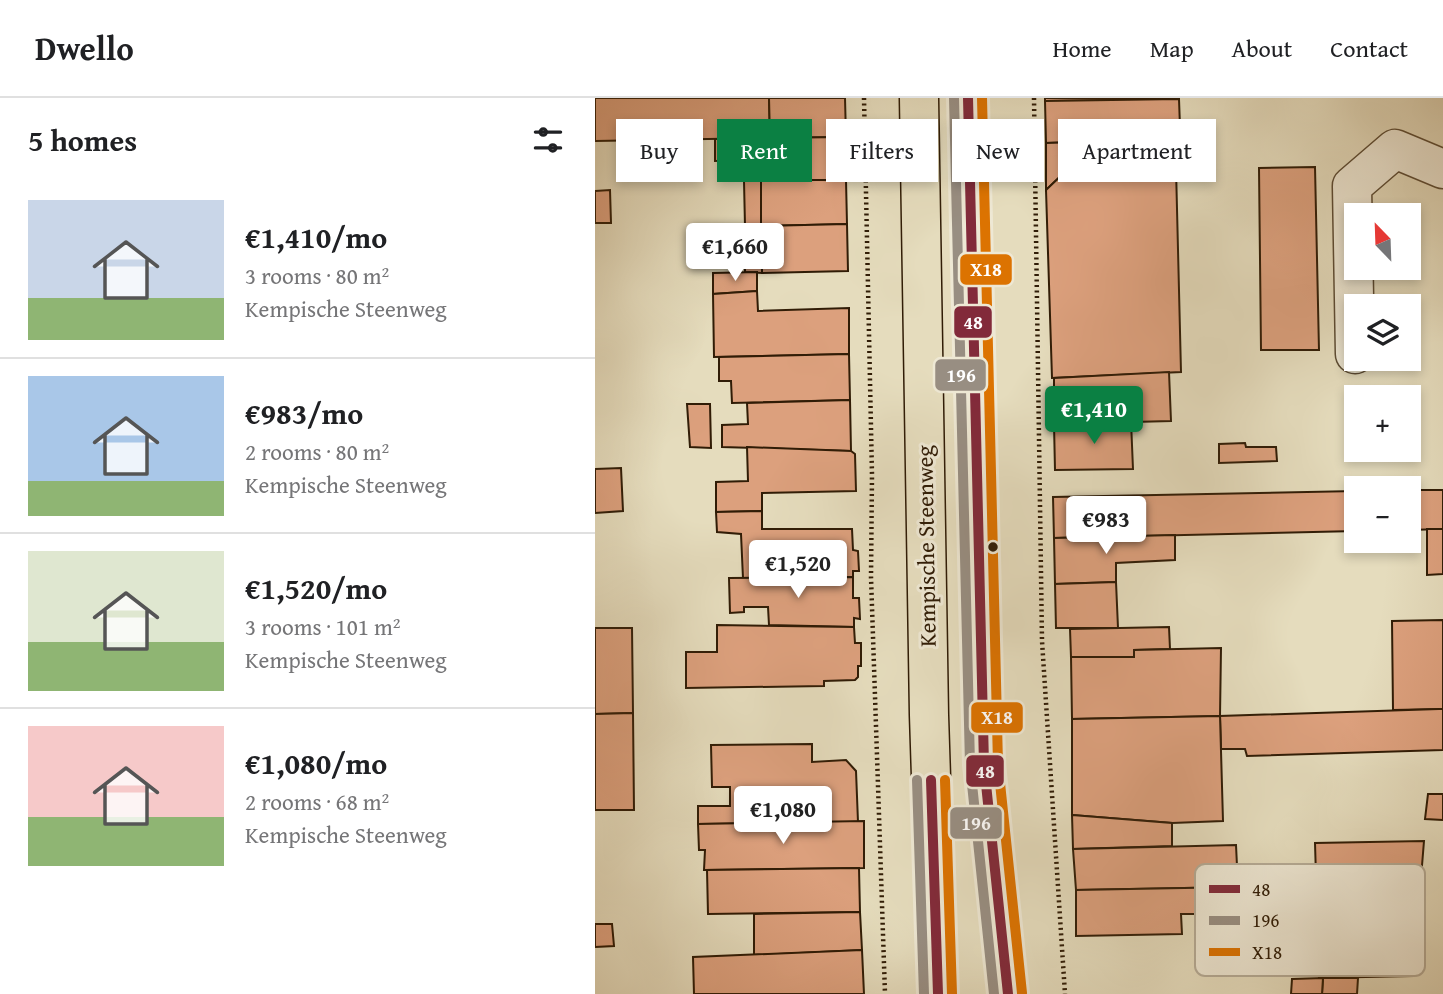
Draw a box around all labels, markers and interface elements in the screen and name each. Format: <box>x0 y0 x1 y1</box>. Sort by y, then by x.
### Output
text: Dwello <box>35 24 134 72</box>
text: Home <box>1053 31 1112 66</box>
text: Map <box>1150 31 1194 66</box>
text: About <box>1232 31 1292 66</box>
text: Contact <box>1330 31 1408 66</box>
text: 5 homes <box>28 118 137 162</box>
chip: Buy <box>616 119 703 182</box>
chip: Rent <box>717 119 812 182</box>
chip: Filters <box>826 119 938 182</box>
chip: New <box>952 119 1044 182</box>
chip: Apartment <box>1058 119 1216 182</box>
icon: filters <box>529 121 567 159</box>
north arrow <box>1344 203 1421 280</box>
map controls <box>1344 203 1421 553</box>
text: €1,410/mo <box>245 215 387 259</box>
pin: €1,660 <box>678 223 792 283</box>
icon: home <box>84 228 168 312</box>
text: €1,660 <box>702 229 768 262</box>
line badge: X18 <box>959 253 1013 286</box>
text: X18 <box>970 255 1002 283</box>
text: 3 rooms · 80 m² <box>245 259 389 292</box>
text: Kempische Steenweg <box>245 292 447 325</box>
button: layers <box>1344 294 1421 371</box>
line badge: 48 <box>953 305 993 339</box>
text: 48 <box>963 308 983 336</box>
line badge: 196 <box>934 358 987 392</box>
text: 196 <box>946 361 976 389</box>
button: + <box>1344 385 1421 462</box>
pin: €1,410 <box>1037 386 1151 446</box>
text: €983/mo <box>245 391 363 435</box>
text: €1,410 <box>1061 392 1127 425</box>
icon: home <box>84 404 168 488</box>
text: 2 rooms · 80 m² <box>245 435 389 468</box>
street label: Kempische Steenweg <box>907 444 944 647</box>
text: Kempische Steenweg <box>245 468 447 501</box>
button: − <box>1344 476 1421 553</box>
pin: €983 <box>1065 496 1147 556</box>
text: €983 <box>1082 502 1130 535</box>
pin: €1,520 <box>741 540 855 600</box>
unlabelled marker <box>986 540 1000 554</box>
text: €1,520 <box>765 546 831 579</box>
text: €1,520/mo <box>245 566 387 610</box>
icon: home <box>84 579 168 663</box>
text: 3 rooms · 101 m² <box>245 610 400 643</box>
text: Kempische Steenweg <box>245 643 447 676</box>
line badge: X18 <box>970 701 1024 734</box>
text: X18 <box>981 703 1013 731</box>
text: €1,080/mo <box>245 741 387 785</box>
icon: home <box>84 754 168 838</box>
line badge: 48 <box>965 754 1005 788</box>
text: 48 <box>975 757 995 785</box>
text: 2 rooms · 68 m² <box>245 785 389 818</box>
pin: €1,080 <box>726 786 840 846</box>
text: €1,080 <box>750 792 816 825</box>
line badge: 196 <box>949 806 1003 840</box>
text: 196 <box>961 809 991 837</box>
text: Kempische Steenweg <box>245 818 447 851</box>
legend <box>1195 864 1425 976</box>
text: 48 <box>1252 875 1270 903</box>
text: 196 <box>1252 906 1279 934</box>
text: X18 <box>1252 938 1282 966</box>

